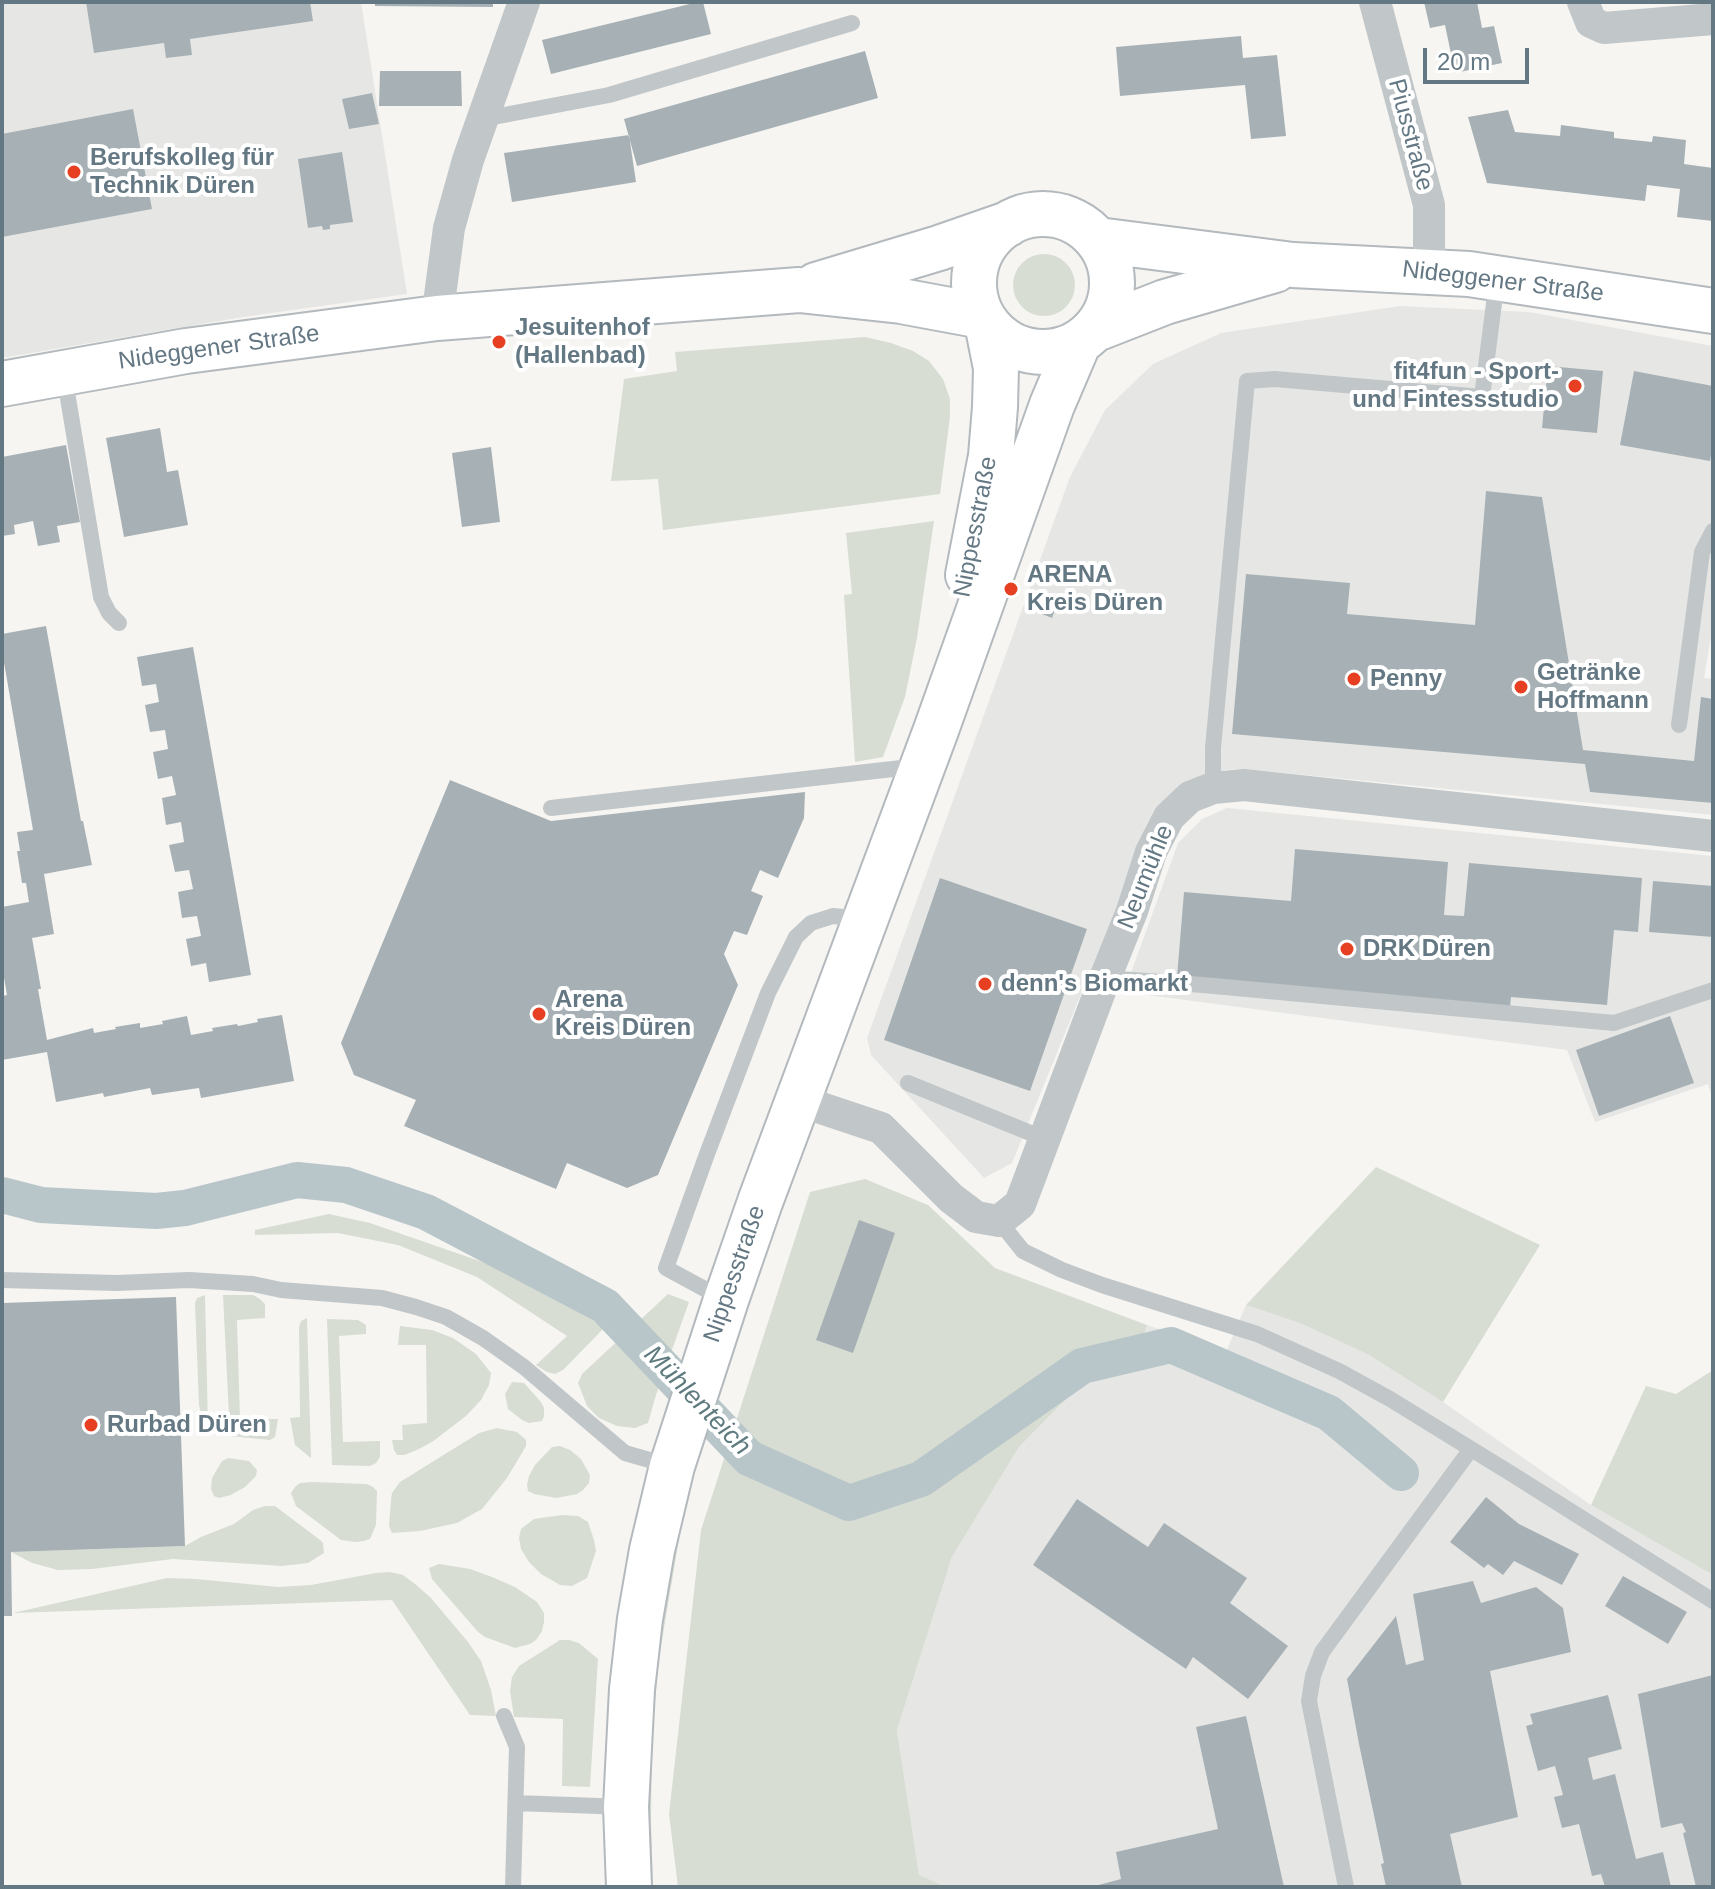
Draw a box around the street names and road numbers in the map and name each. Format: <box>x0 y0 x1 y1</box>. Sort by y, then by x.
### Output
street label: Piusstraße <box>1381 76 1439 194</box>
street label: Nideggener Straße <box>1401 255 1605 309</box>
street label: Nideggener Straße <box>117 320 321 376</box>
street label: Nippesstraße <box>948 454 1004 600</box>
street label: Neumühle <box>1112 821 1180 933</box>
street label: Nippesstraße <box>698 1202 772 1346</box>

